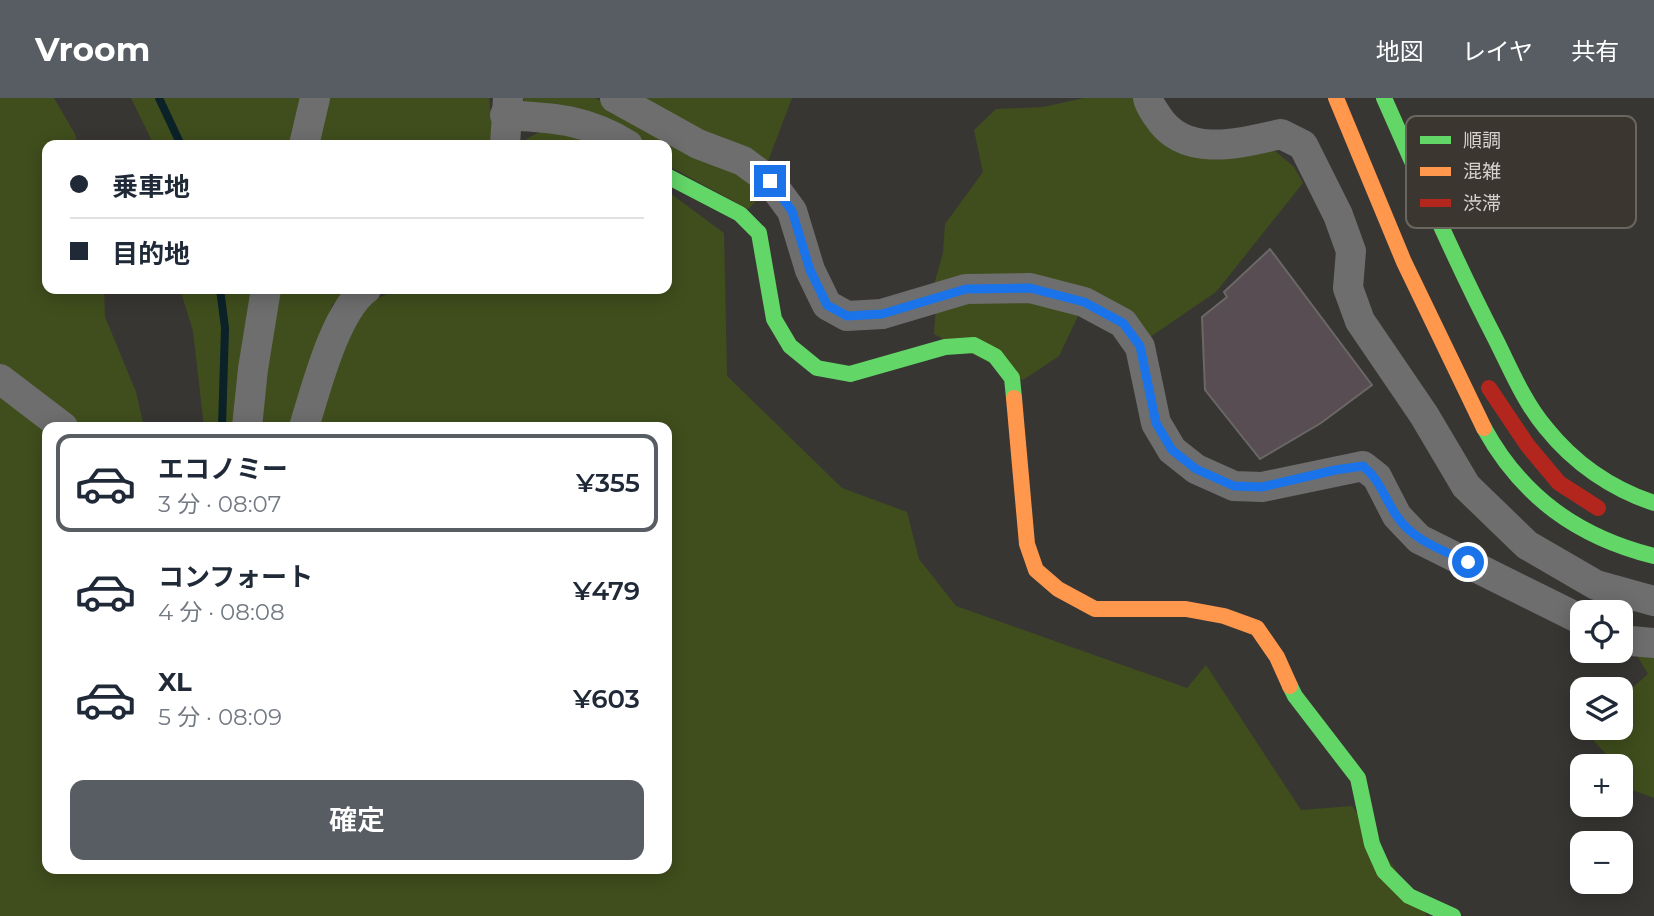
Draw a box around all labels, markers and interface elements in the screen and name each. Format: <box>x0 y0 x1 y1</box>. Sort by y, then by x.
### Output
text: Vroom <box>35 29 150 69</box>
text: 地図 <box>1376 37 1424 66</box>
text: レイヤ <box>1462 37 1533 66</box>
text: 共有 <box>1571 37 1619 66</box>
legend <box>1406 116 1636 228</box>
text: 順調 <box>1463 129 1501 152</box>
text: 混雑 <box>1463 160 1501 183</box>
route end <box>754 165 786 197</box>
text: 乗車地 <box>112 171 190 203</box>
text: 渋滞 <box>1463 192 1501 215</box>
text: 目的地 <box>112 238 190 270</box>
icon: car <box>74 452 137 515</box>
text: エコノミー <box>158 453 288 485</box>
text: ¥355 <box>576 467 640 499</box>
text: 3 分 · 08:07 <box>158 490 281 518</box>
route start <box>1452 546 1484 578</box>
icon: car <box>74 560 137 623</box>
text: コンフォート <box>158 561 313 593</box>
text: ¥479 <box>573 575 640 607</box>
text: 4 分 · 08:08 <box>158 598 285 626</box>
map controls <box>1570 600 1633 894</box>
button: locate <box>1570 600 1633 663</box>
text: XL <box>158 666 192 698</box>
icon: car <box>74 668 137 731</box>
button: layers <box>1570 677 1633 740</box>
text: ¥603 <box>573 683 640 715</box>
text: 5 分 · 08:09 <box>158 703 282 731</box>
button: + <box>1570 754 1633 817</box>
button: 確定 <box>70 780 644 860</box>
button: − <box>1570 831 1633 894</box>

